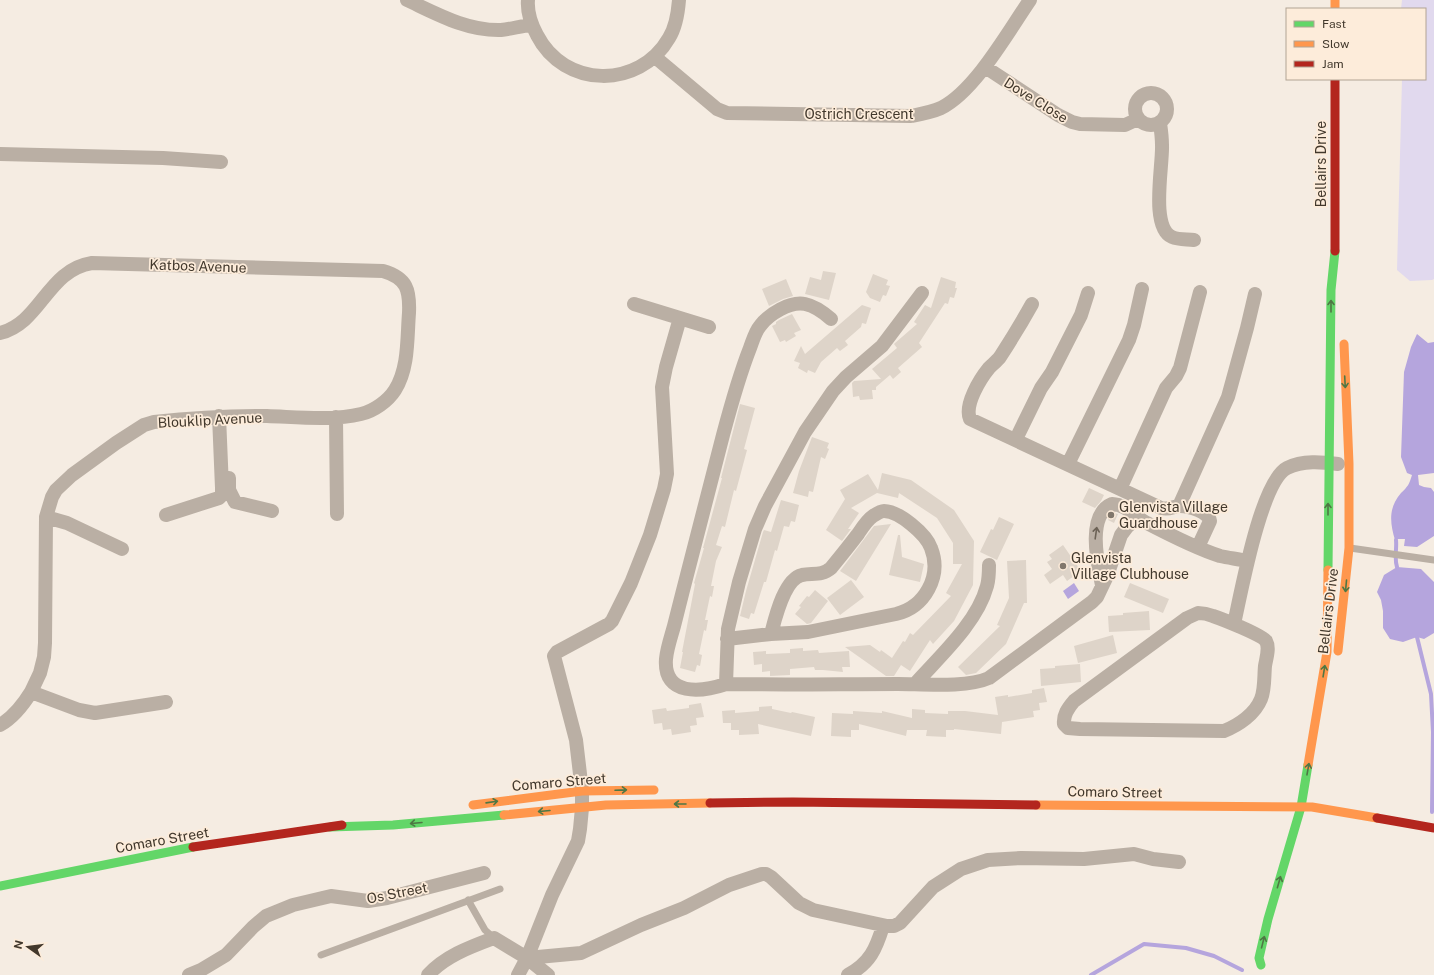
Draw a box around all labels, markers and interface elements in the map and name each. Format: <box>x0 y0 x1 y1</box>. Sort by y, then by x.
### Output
legend <box>1286 8 1426 80</box>
text: Fast <box>1322 17 1347 31</box>
text: Slow <box>1322 37 1350 51</box>
text: Jam <box>1322 57 1344 71</box>
street label: Dove Close <box>1001 74 1071 126</box>
street label: Ostrich Crescent <box>804 106 914 122</box>
street label: Bellairs Drive <box>1313 121 1329 207</box>
street label: Katbos Avenue <box>149 256 247 276</box>
one-way arrow <box>1327 300 1335 313</box>
one-way arrow <box>1342 375 1349 388</box>
street label: Blouklip Avenue <box>157 409 263 431</box>
place label: Glenvista Village Guardhouse <box>1119 499 1228 531</box>
one-way arrow <box>1324 503 1332 516</box>
marker: Glenvista Village Guardhouse <box>1106 510 1116 520</box>
one-way arrow <box>1092 527 1100 540</box>
place label: Glenvista Village Clubhouse <box>1071 550 1189 582</box>
marker: Glenvista Village Clubhouse <box>1058 561 1068 571</box>
street label: Bellairs Drive <box>1315 567 1341 655</box>
one-way arrow <box>1342 579 1350 592</box>
one-way arrow <box>1320 664 1328 677</box>
one-way arrow <box>1304 763 1312 776</box>
street label: Comaro Street <box>511 770 607 794</box>
street label: Comaro Street <box>1067 783 1163 801</box>
one-way arrow <box>614 787 627 794</box>
one-way arrow <box>485 798 498 806</box>
one-way arrow <box>674 800 687 808</box>
one-way arrow <box>537 808 550 815</box>
one-way arrow <box>410 820 423 827</box>
street label: Comaro Street <box>114 824 210 856</box>
one-way arrow <box>1276 876 1283 889</box>
street label: Os Street <box>365 879 429 907</box>
north arrow <box>8 927 48 967</box>
one-way arrow <box>1259 936 1267 949</box>
text: N <box>11 939 25 950</box>

